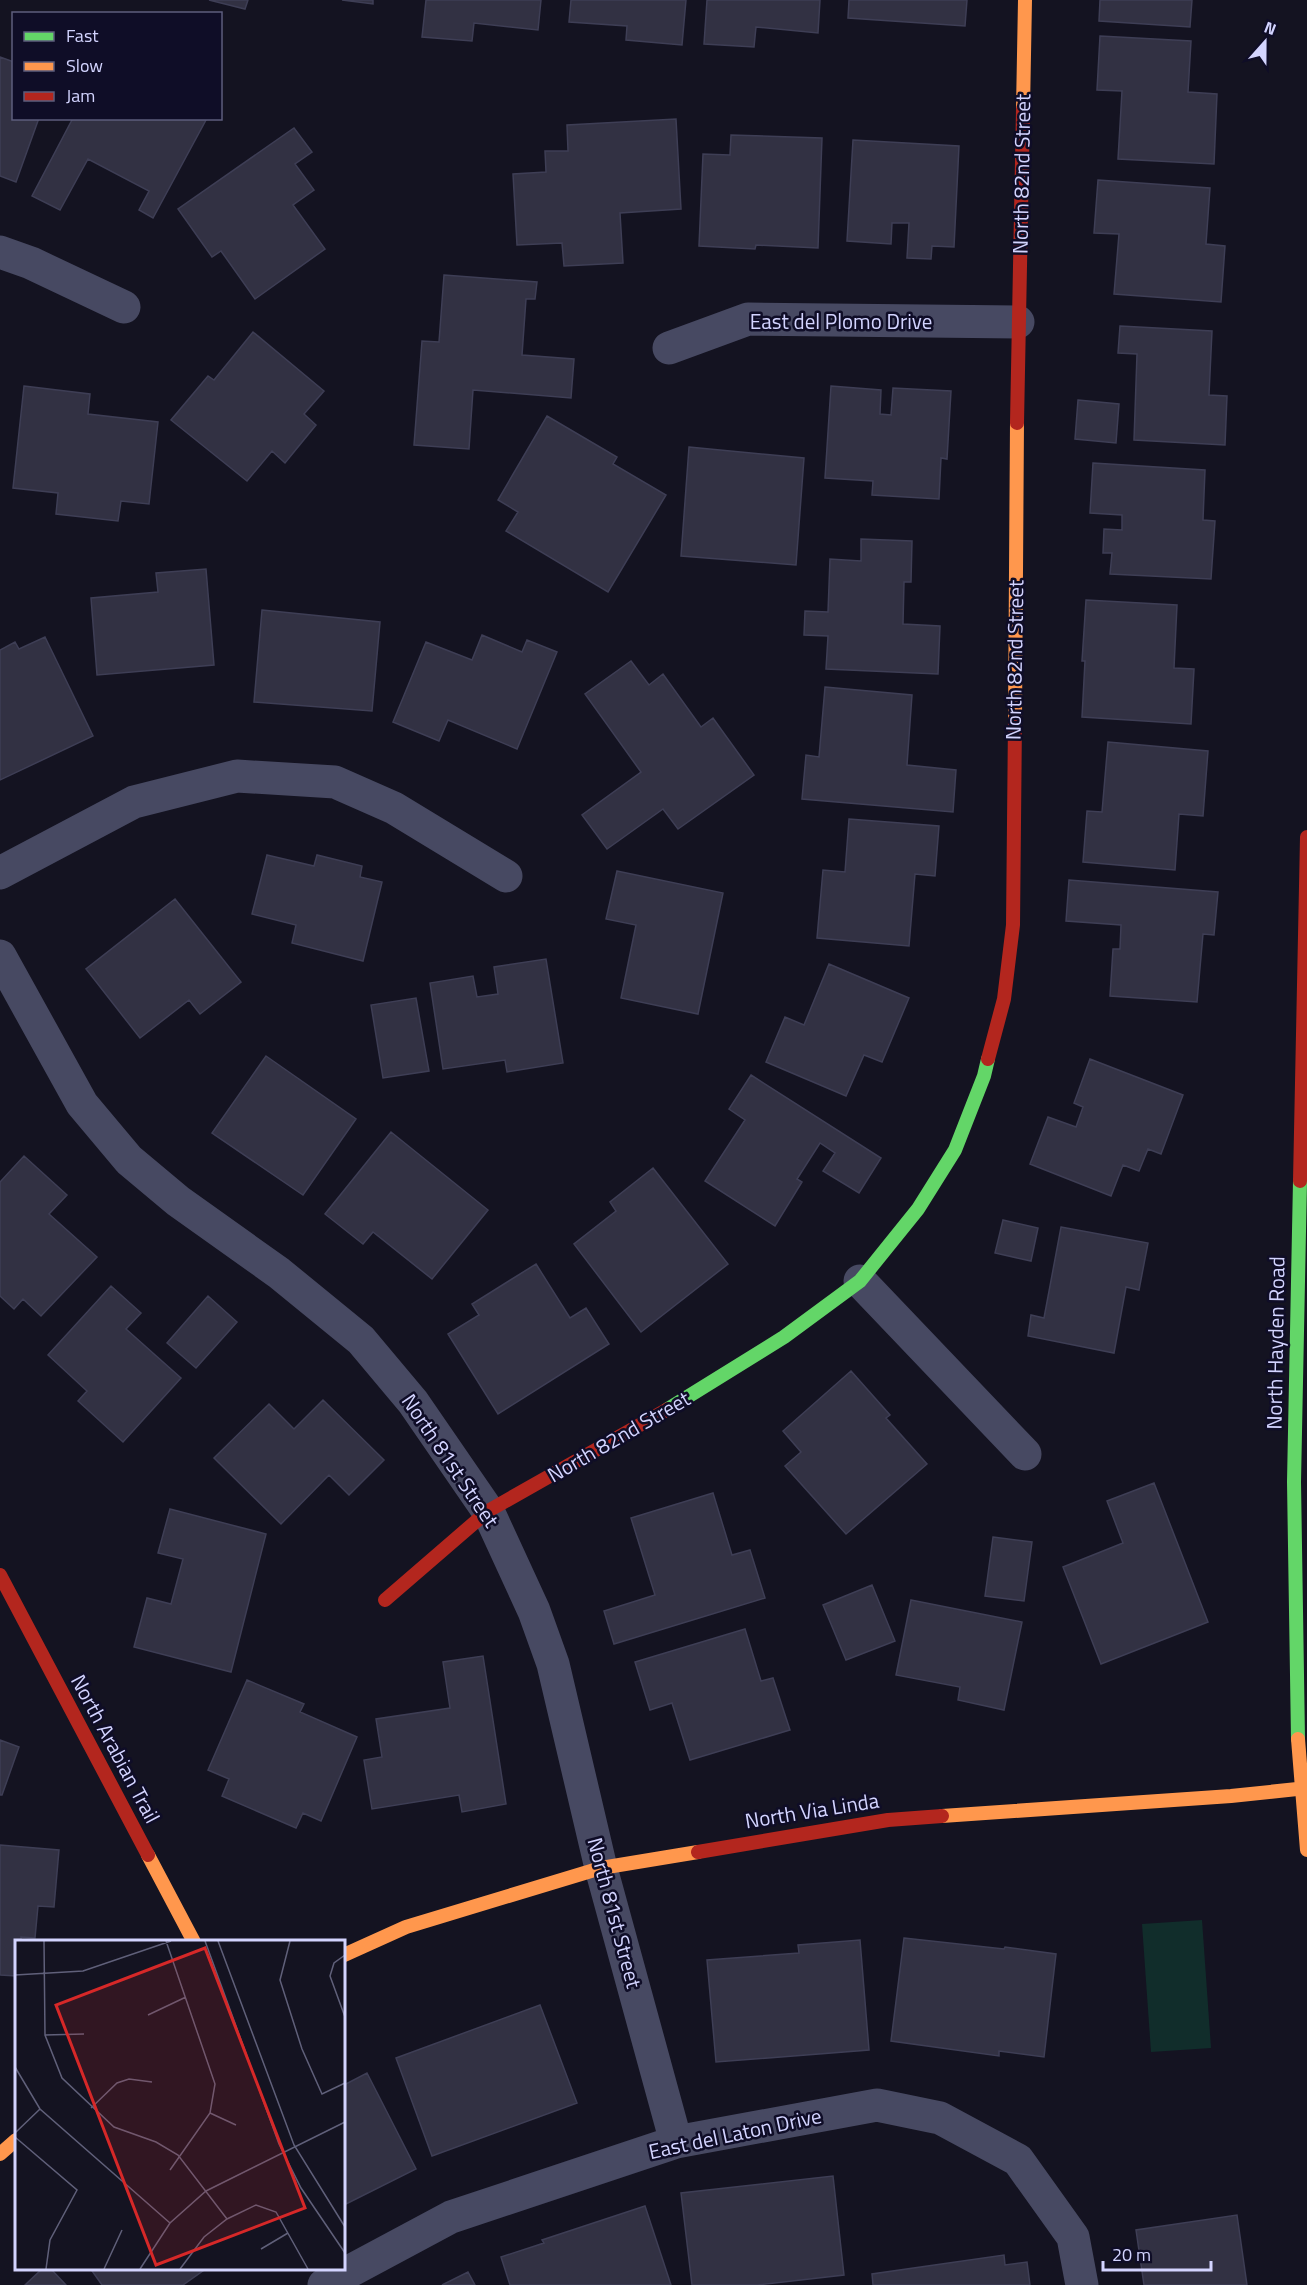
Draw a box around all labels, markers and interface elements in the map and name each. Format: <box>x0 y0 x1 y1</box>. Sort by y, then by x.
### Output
legend <box>12 12 222 120</box>
north arrow <box>1235 12 1295 72</box>
text: N <box>1261 15 1280 41</box>
text: Fast <box>66 22 99 49</box>
text: Slow <box>66 52 103 79</box>
text: Jam <box>66 82 95 109</box>
street label: North 82nd Street <box>1004 93 1038 254</box>
street label: East del Plomo Drive <box>750 305 932 337</box>
street label: North 82nd Street <box>997 579 1031 740</box>
street label: North Hayden Road <box>1257 1256 1293 1430</box>
street label: North 82nd Street <box>541 1382 696 1490</box>
street label: North 81st Street <box>394 1387 508 1534</box>
street label: North Arabian Trail <box>63 1668 169 1829</box>
street label: North Via Linda <box>743 1784 882 1836</box>
street label: North 81st Street <box>579 1834 651 1992</box>
inset map <box>15 1940 345 2270</box>
street label: East del Laton Drive <box>645 2099 824 2167</box>
scale bar <box>1103 2234 1211 2272</box>
text: 20 m <box>1112 2241 1151 2268</box>

